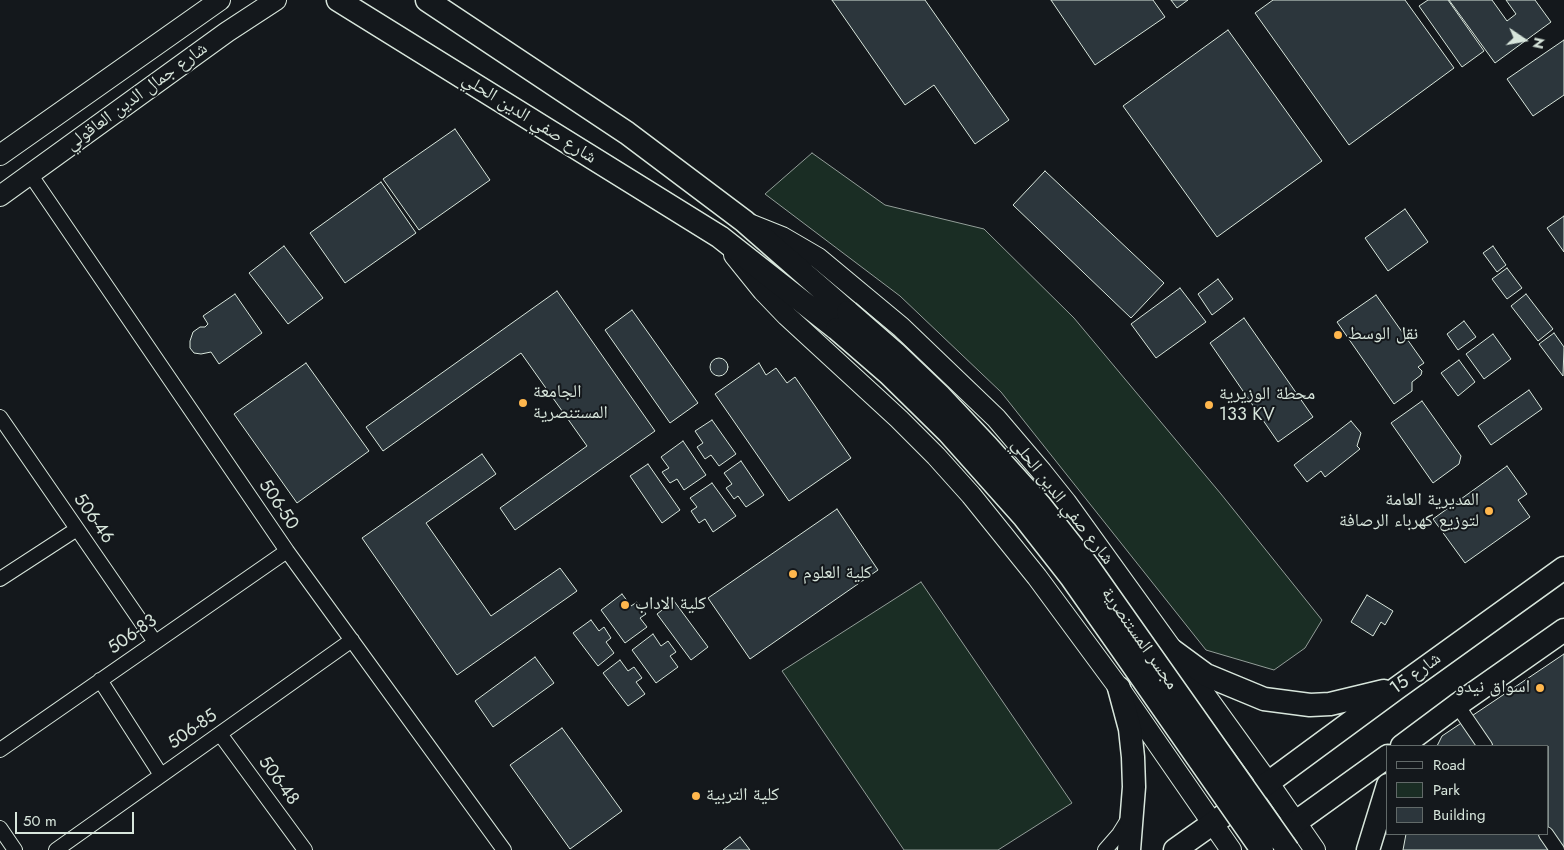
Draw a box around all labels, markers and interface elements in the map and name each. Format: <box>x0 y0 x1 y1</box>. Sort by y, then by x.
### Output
north arrow <box>1499 15 1549 65</box>
text: N <box>1528 36 1550 51</box>
street label: شارع جمال الدين العاقولي <box>62 38 212 156</box>
street label: شارع صفي الدين الحلي <box>458 69 600 169</box>
place label: نقل الوسط <box>1348 324 1418 346</box>
marker: نقل الوسط <box>1332 329 1344 341</box>
place label: الجامعة المستنصرية <box>533 382 608 424</box>
place label: محطة الوزيرية 133 KV <box>1219 384 1315 426</box>
marker: الجامعة المستنصرية <box>517 397 529 409</box>
marker: محطة الوزيرية 133 KV <box>1203 399 1215 411</box>
street label: شارع صفي الدين الحلي <box>1006 435 1118 569</box>
street label: 506-50 <box>253 476 303 534</box>
street label: 506-46 <box>68 490 118 548</box>
place label: المديرية العامة لتوزيع كهرباء الرصافة <box>1339 490 1479 532</box>
marker: المديرية العامة لتوزيع كهرباء الرصافة <box>1483 505 1495 517</box>
place label: كلية العلوم <box>803 563 872 585</box>
marker: كلية العلوم <box>787 568 799 580</box>
street label: مجسر المستنصرية <box>1096 584 1182 694</box>
place label: كلية الاداب <box>635 594 706 616</box>
marker: كلية الاداب <box>619 599 631 611</box>
street label: 506-83 <box>104 610 162 660</box>
street label: شارع 15 <box>1386 648 1446 700</box>
place label: اسواق نيدو <box>1456 677 1530 699</box>
marker: اسواق نيدو <box>1534 682 1546 694</box>
street label: 506-85 <box>164 705 222 755</box>
legend <box>1386 745 1549 835</box>
street label: 506-48 <box>253 752 303 810</box>
text: Road <box>1433 754 1465 776</box>
text: Park <box>1433 779 1460 801</box>
place label: كلية التربية <box>706 785 779 807</box>
marker: كلية التربية <box>690 790 702 802</box>
scale bar <box>18 802 136 834</box>
text: Building <box>1433 804 1485 826</box>
text: 50 m <box>23 810 57 832</box>

